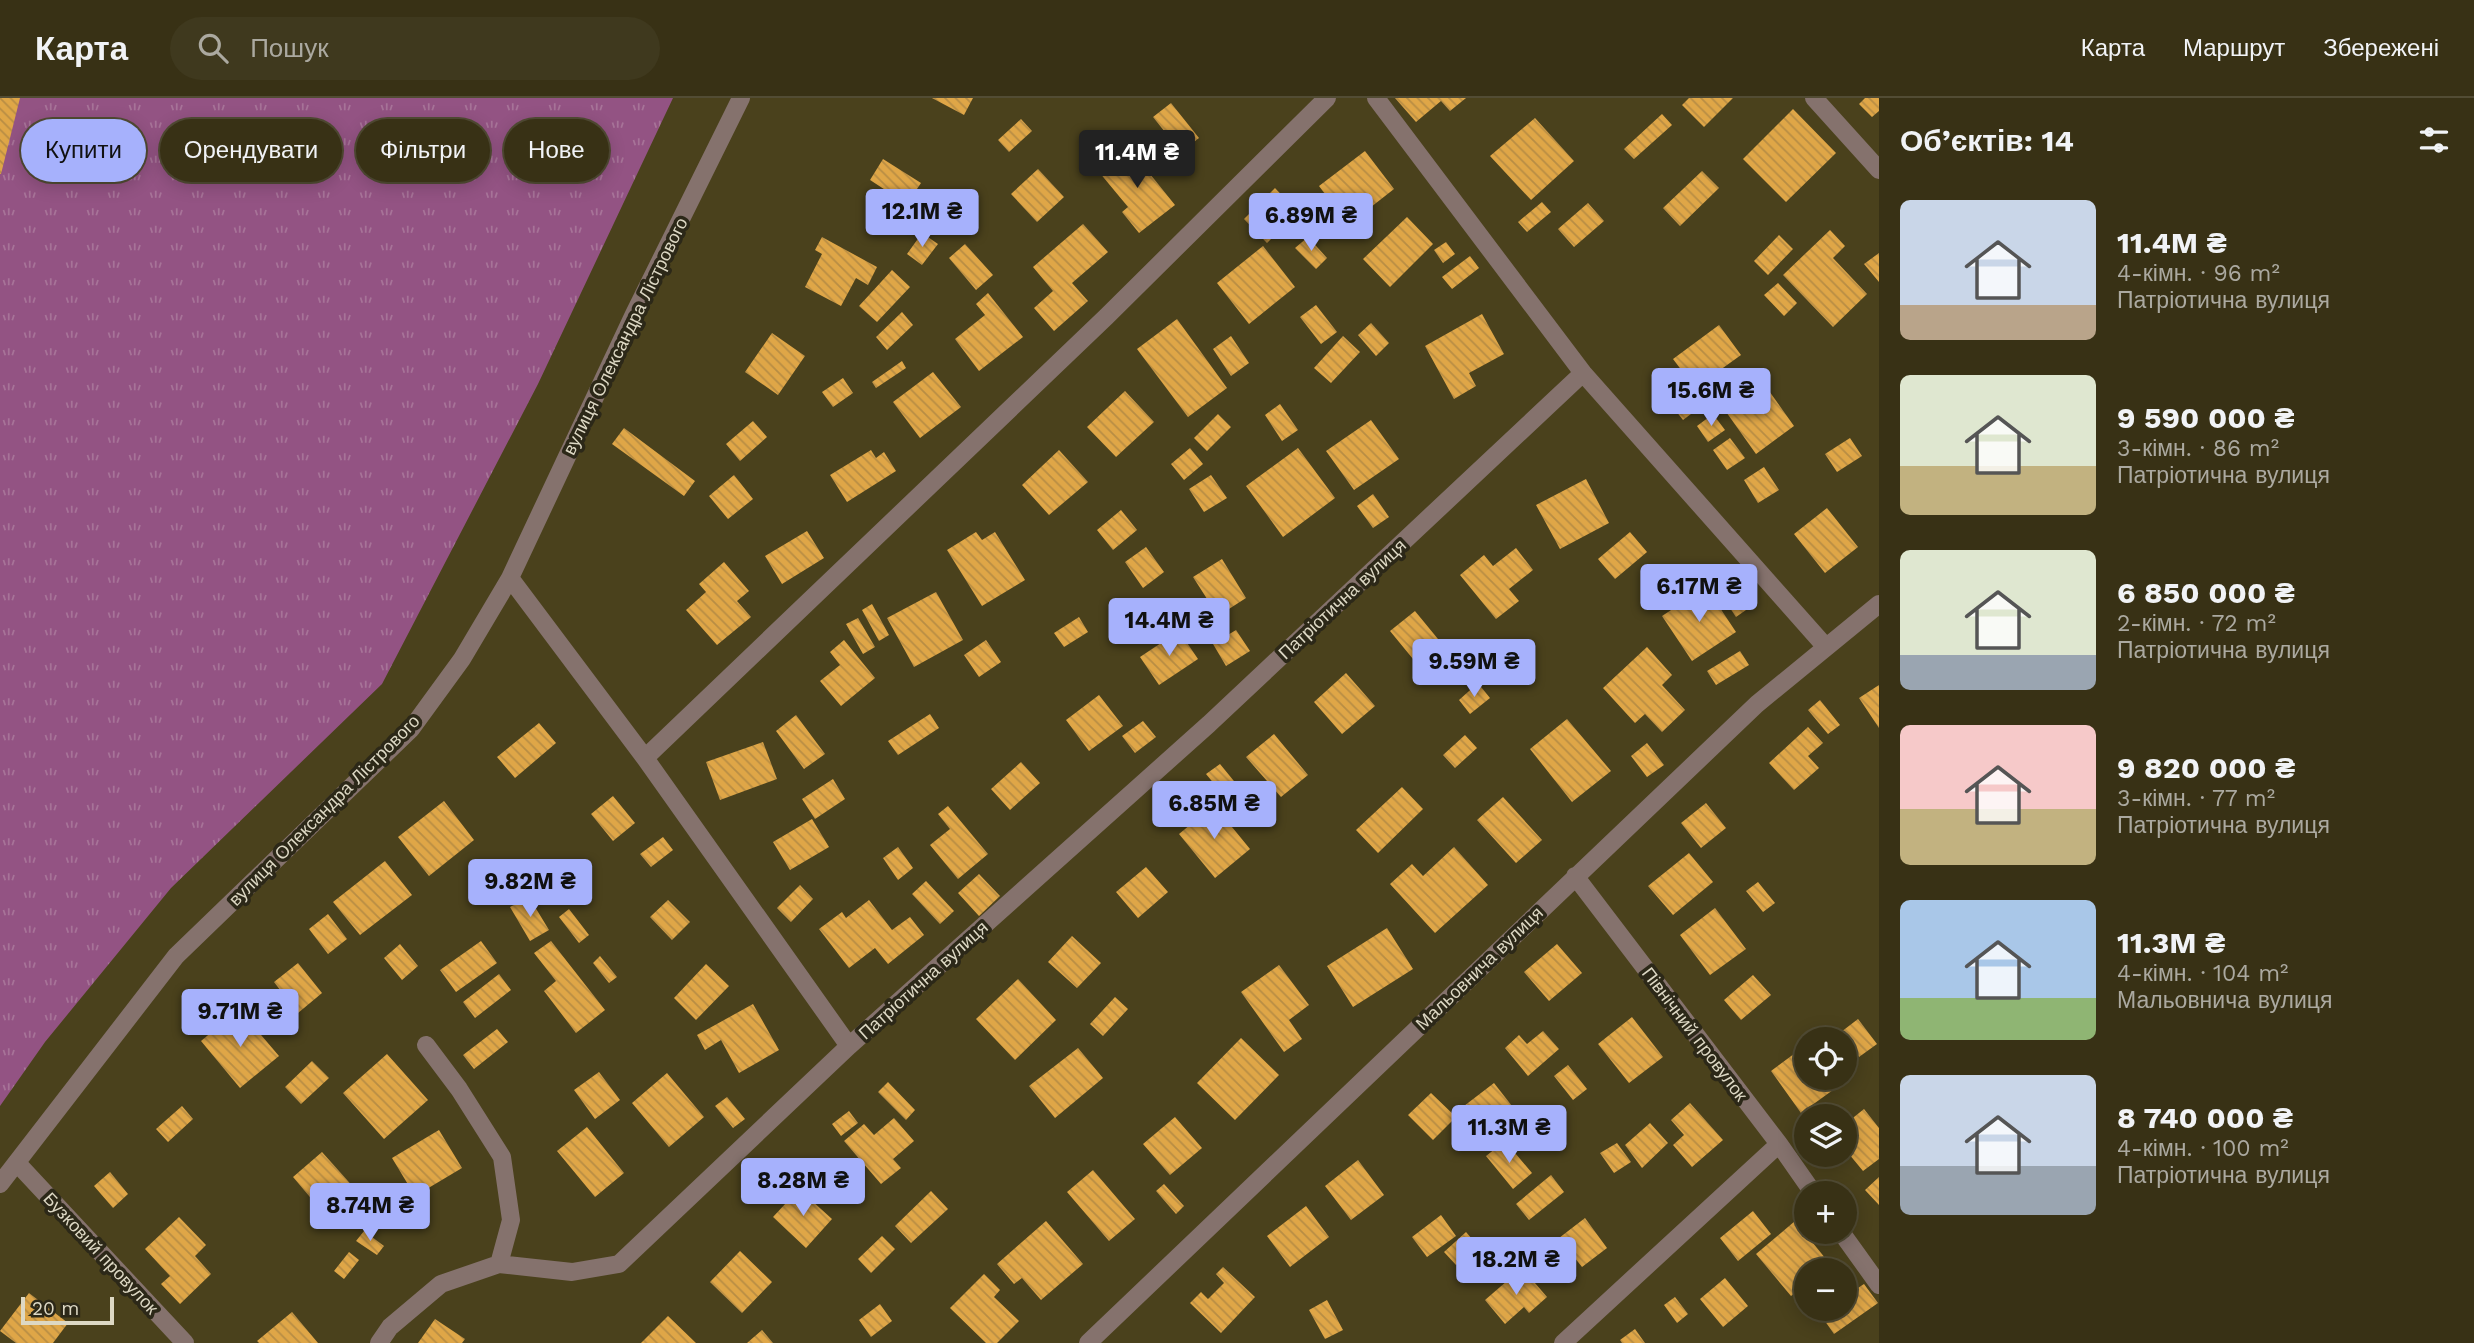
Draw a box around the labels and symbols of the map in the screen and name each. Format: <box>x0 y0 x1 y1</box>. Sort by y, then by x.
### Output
pin: 11.4M ₴ <box>1072 130 1202 190</box>
pin: 12.1M ₴ <box>857 190 987 249</box>
pin: 6.89M ₴ <box>1246 194 1376 253</box>
street label: вулиця Олександра Лістрового <box>558 214 692 458</box>
pin: 15.6M ₴ <box>1646 368 1776 428</box>
street label: Патріотична вулиця <box>1274 535 1410 663</box>
pin: 6.17M ₴ <box>1634 564 1764 624</box>
pin: 14.4M ₴ <box>1104 598 1234 658</box>
pin: 9.59M ₴ <box>1409 640 1539 699</box>
street label: вулиця Олександра Лістрового <box>224 710 424 910</box>
pin: 6.85M ₴ <box>1149 782 1279 841</box>
pin: 9.82M ₴ <box>465 860 595 919</box>
street label: Мальовнича вулиця <box>1411 902 1547 1034</box>
street label: Патріотична вулиця <box>854 916 992 1044</box>
street label: Північний провулок <box>1638 963 1752 1105</box>
pin: 9.71M ₴ <box>175 990 305 1049</box>
pin: 11.3M ₴ <box>1444 1105 1574 1165</box>
pin: 8.28M ₴ <box>738 1158 868 1218</box>
pin: 8.74M ₴ <box>305 1184 435 1243</box>
street label: Бузковий провулок <box>39 1188 163 1318</box>
pin: 18.2M ₴ <box>1451 1238 1581 1297</box>
scale bar <box>21 1294 114 1326</box>

